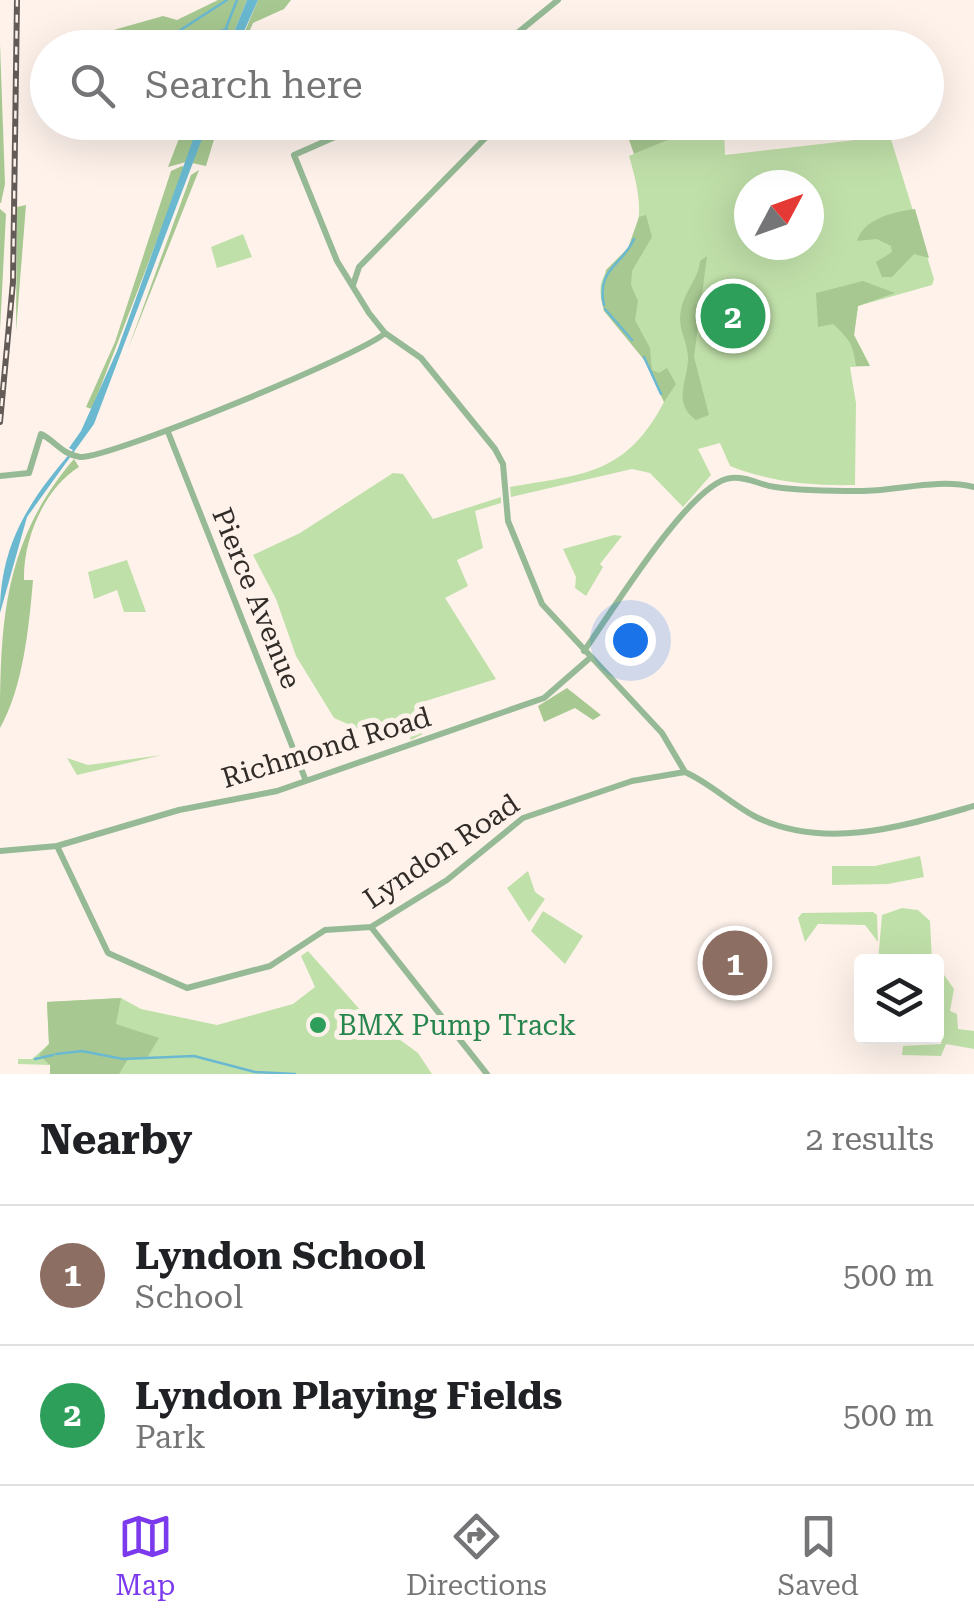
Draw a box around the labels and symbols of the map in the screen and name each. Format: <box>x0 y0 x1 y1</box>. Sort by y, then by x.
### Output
north arrow <box>734 170 824 260</box>
pin: 2 <box>700 278 766 354</box>
street label: Pierce Avenue <box>205 503 308 693</box>
your location <box>605 615 656 666</box>
street label: Richmond Road <box>218 700 435 795</box>
street label: Lyndon Road <box>357 787 525 916</box>
pin: 1 <box>702 926 768 1000</box>
place label: BMX Pump Track <box>338 1009 576 1042</box>
marker: BMX Pump Track <box>307 1014 329 1036</box>

